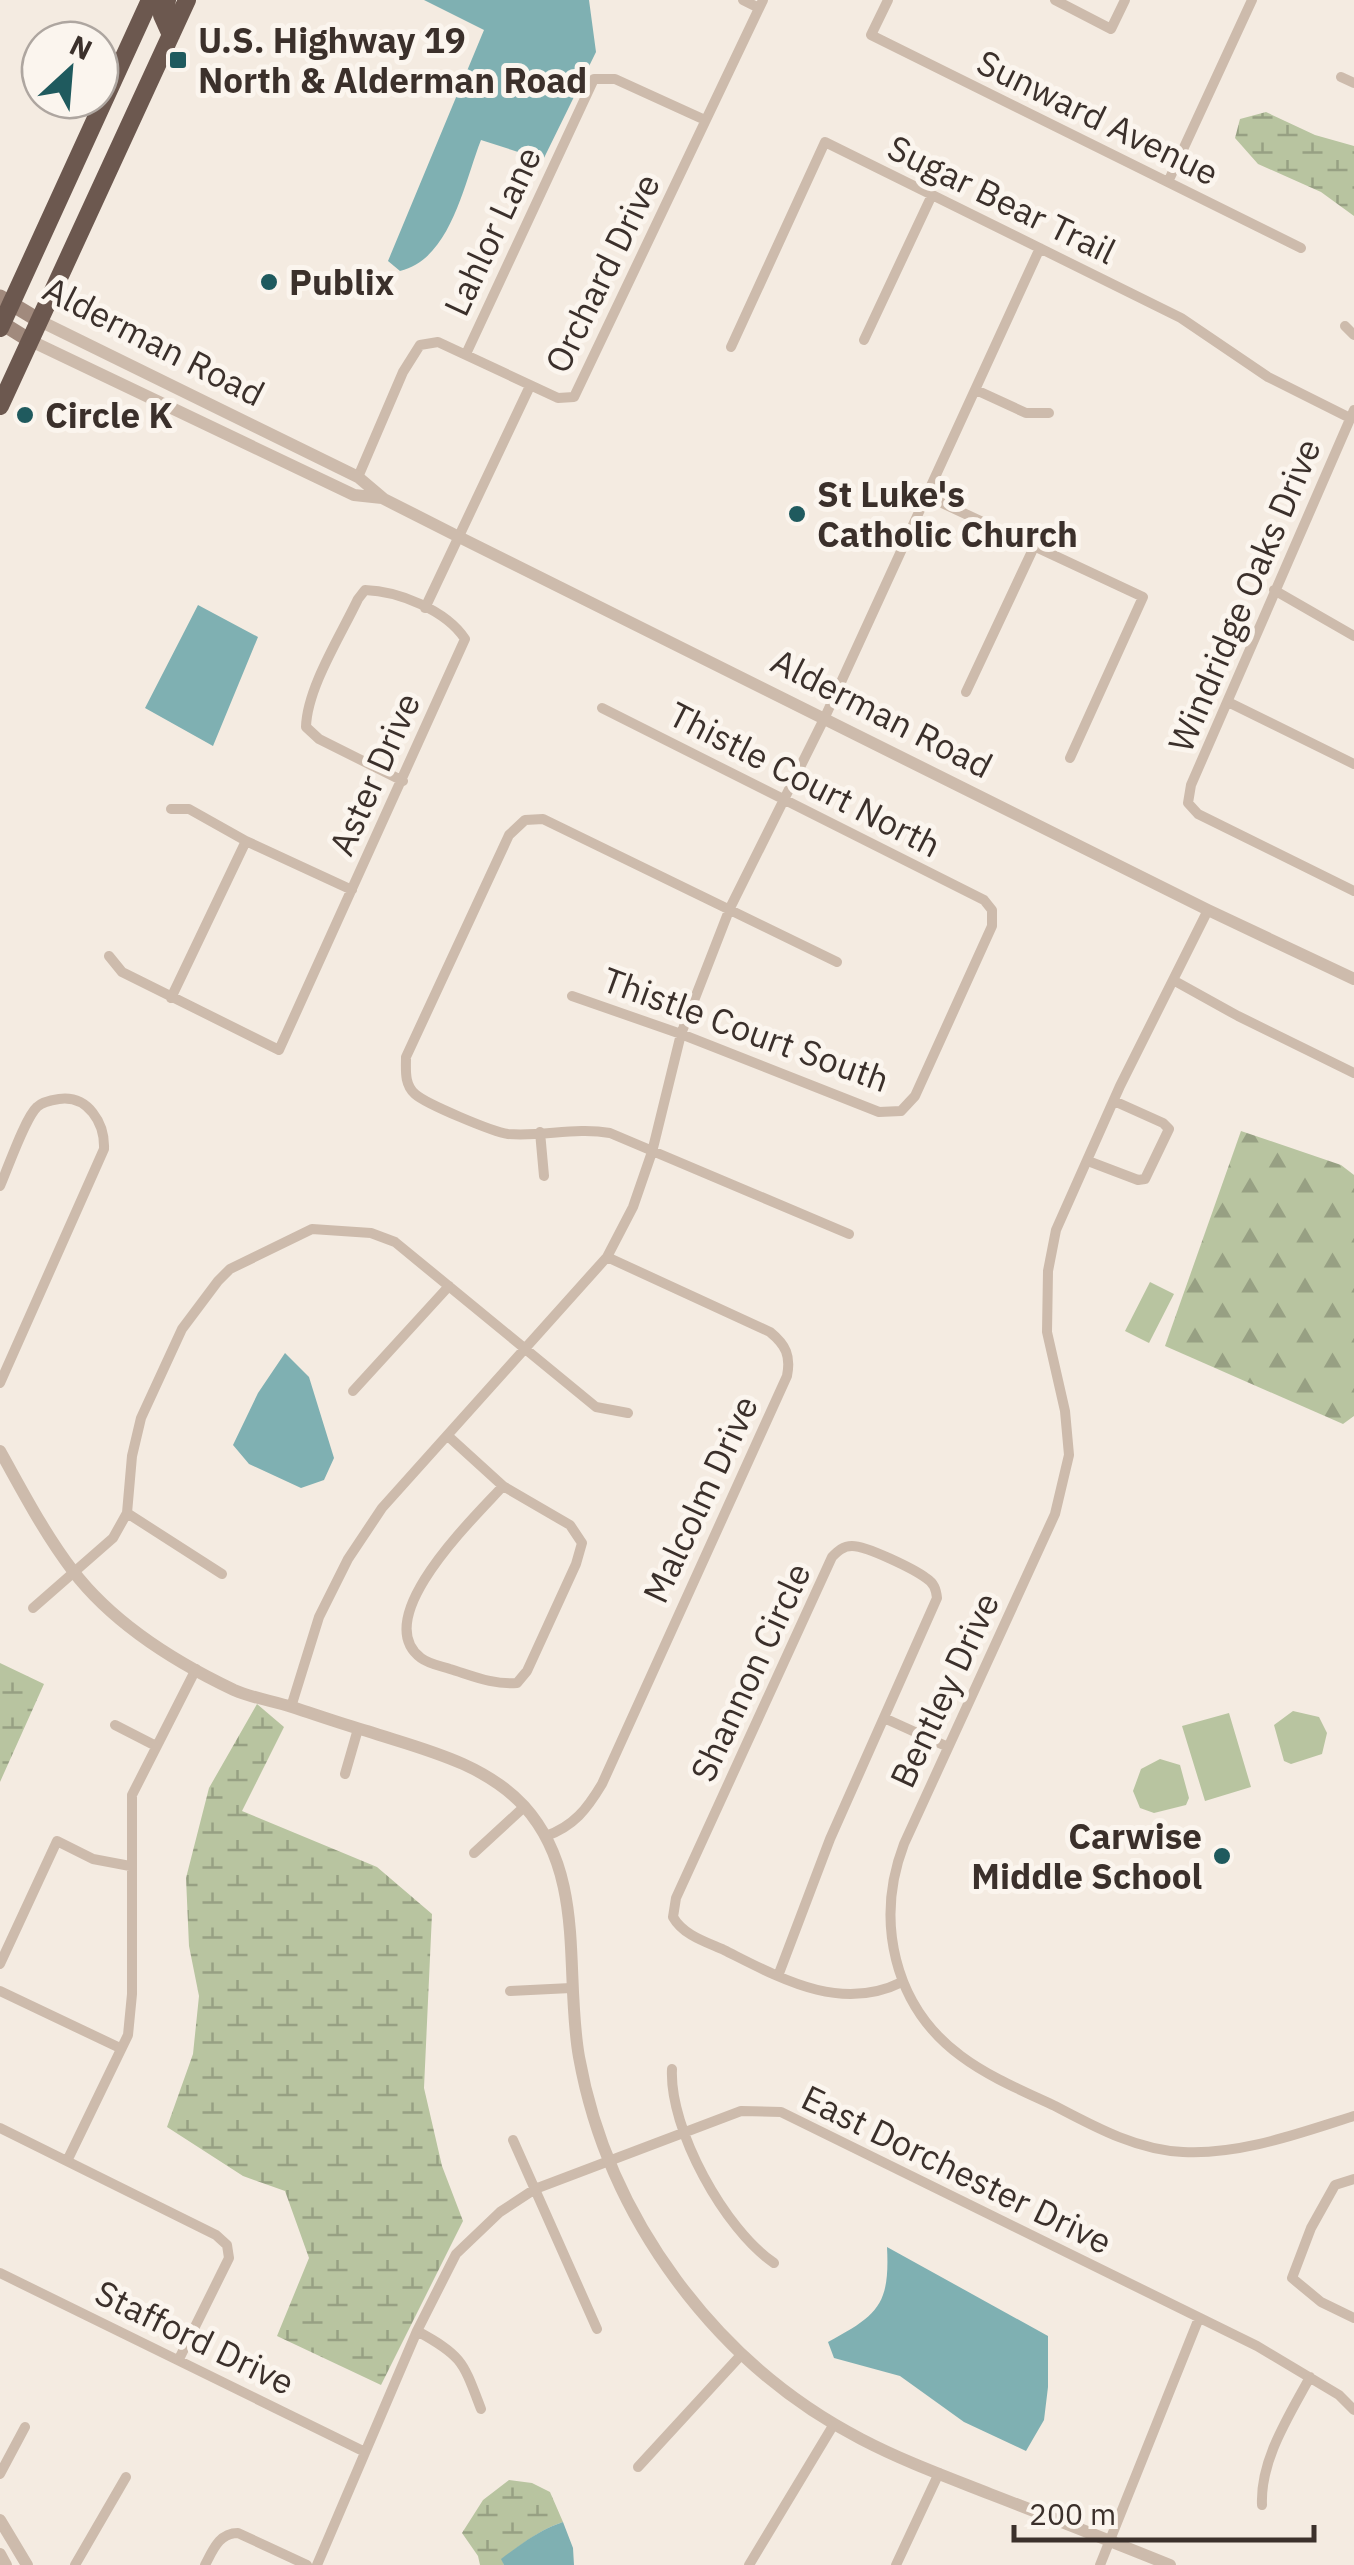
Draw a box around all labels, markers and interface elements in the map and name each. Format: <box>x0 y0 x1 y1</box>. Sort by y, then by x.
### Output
place label: U.S. Highway 19 North & Alderman Road <box>198 17 587 103</box>
north arrow <box>20 20 120 120</box>
text: N <box>64 26 98 68</box>
street label: Sunward Avenue <box>970 39 1226 195</box>
marker: U.S. Highway 19 North & Alderman Road <box>167 49 189 71</box>
street label: Sugar Bear Trail <box>880 124 1124 274</box>
street label: Lahlor Lane <box>433 139 551 323</box>
street label: Orchard Drive <box>534 166 670 380</box>
place label: Publix <box>289 259 394 305</box>
street label: Alderman Road <box>36 266 272 416</box>
marker: Publix <box>258 271 280 293</box>
place label: Circle K <box>45 392 173 438</box>
marker: Circle K <box>14 404 36 426</box>
street label: Windridge Oaks Drive <box>1157 431 1331 759</box>
place label: St Luke's Catholic Church <box>817 471 1078 557</box>
marker: St Luke's Catholic Church <box>786 503 808 525</box>
street label: Alderman Road <box>764 638 1000 788</box>
street label: Aster Drive <box>318 686 430 862</box>
street label: Thistle Court North <box>661 691 949 867</box>
street label: Thistle Court South <box>596 956 896 1102</box>
street label: Malcolm Drive <box>632 1388 768 1610</box>
street label: Shannon Circle <box>679 1555 821 1789</box>
street label: Bentley Drive <box>879 1585 1009 1795</box>
place label: Carwise Middle School <box>971 1813 1202 1899</box>
marker: Carwise Middle School <box>1211 1845 1233 1867</box>
street label: East Dorchester Drive <box>794 2074 1120 2264</box>
street label: Stafford Drive <box>88 2269 302 2405</box>
scale bar <box>1014 2480 1314 2542</box>
text: 200 m <box>1029 2494 1116 2533</box>

